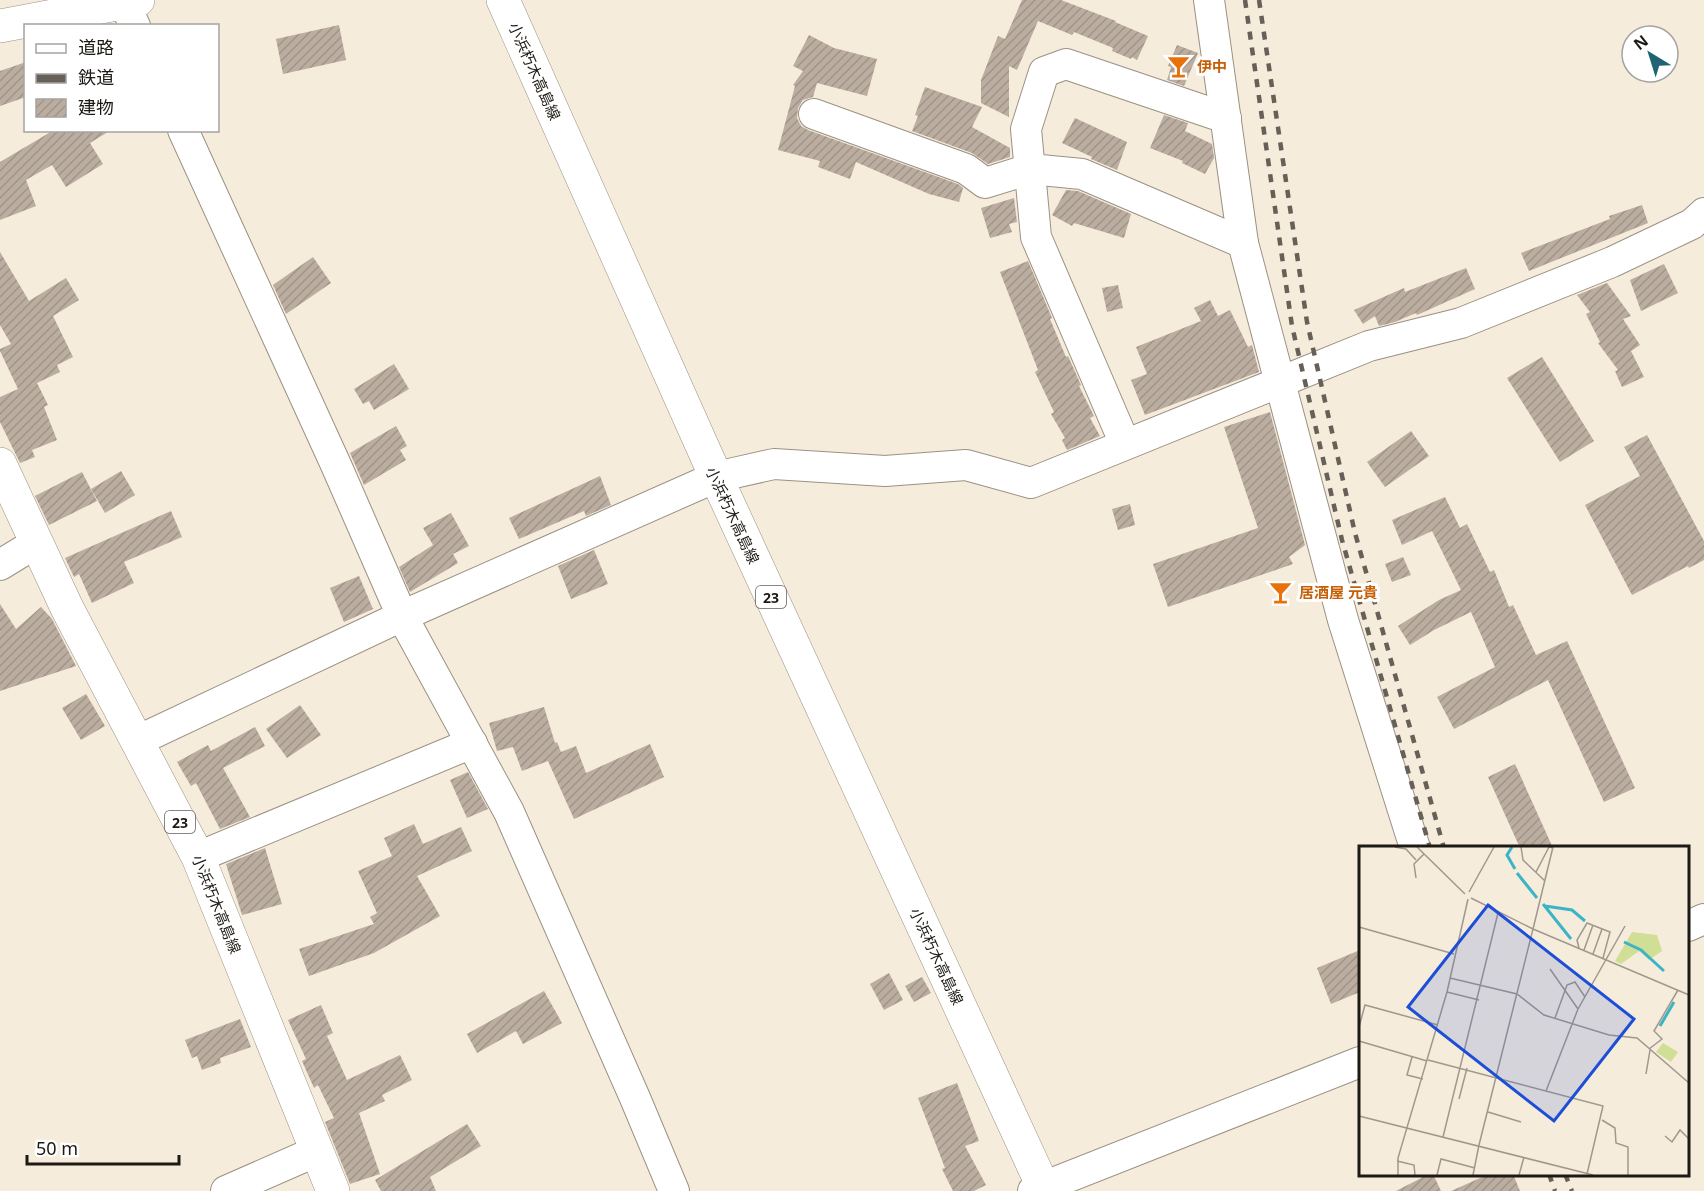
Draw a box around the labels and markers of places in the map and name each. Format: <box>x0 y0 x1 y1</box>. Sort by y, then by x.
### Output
bar icon: 伊中 <box>1166 53 1192 79</box>
place label: 伊中 <box>1197 56 1227 76</box>
bar icon: 居酒屋 元貴 <box>1268 579 1294 605</box>
place label: 居酒屋 元貴 <box>1299 582 1378 602</box>

